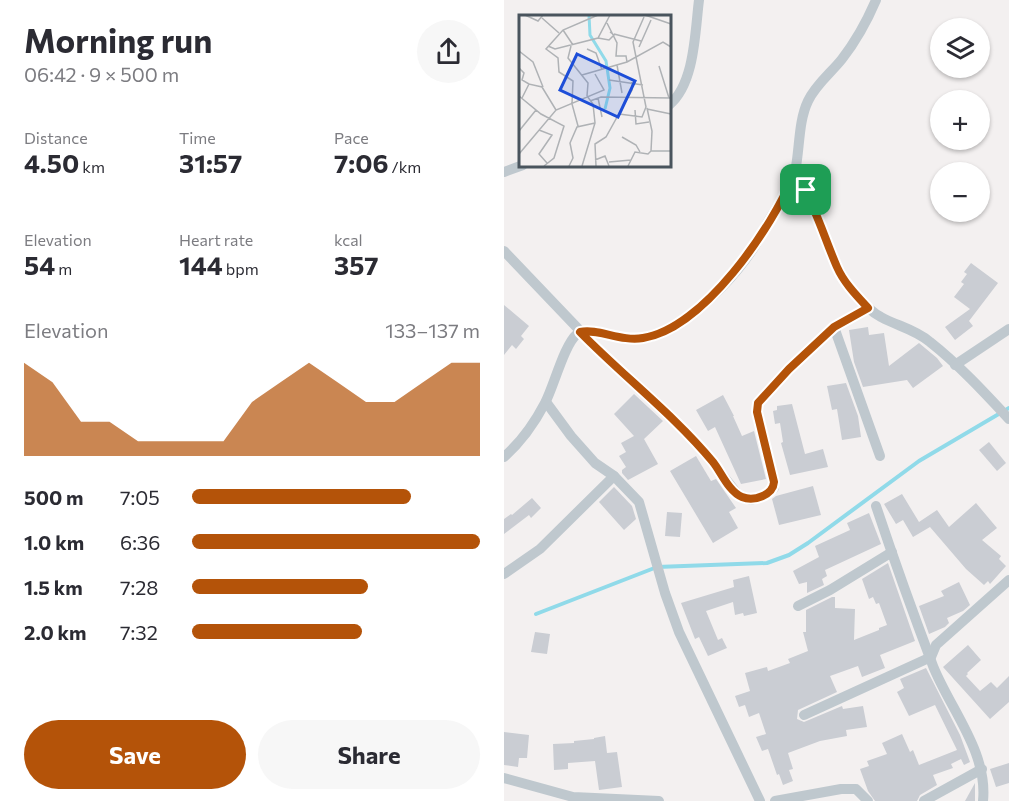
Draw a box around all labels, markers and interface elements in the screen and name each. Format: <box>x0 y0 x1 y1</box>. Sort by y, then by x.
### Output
inset map <box>519 15 670 166</box>
map controls <box>930 18 990 222</box>
button: layers <box>930 18 990 78</box>
text: Morning run <box>24 19 212 60</box>
button: share <box>417 20 480 83</box>
text: 06:42 · 9 × 500 m <box>24 62 179 86</box>
button: + <box>930 90 990 150</box>
text: Distance <box>24 128 88 147</box>
text: Time <box>179 128 216 147</box>
text: Pace <box>334 128 369 147</box>
text: 4.50 <box>24 147 79 178</box>
text: 31:57 <box>179 147 242 178</box>
text: 7:06 <box>334 147 388 178</box>
text: km <box>79 157 105 176</box>
text: /km <box>388 157 421 176</box>
button: − <box>930 162 990 222</box>
pin <box>780 164 831 215</box>
icon: arrive <box>789 173 822 206</box>
text: Elevation <box>24 230 92 249</box>
text: Heart rate <box>179 230 253 249</box>
text: kcal <box>334 230 363 249</box>
text: 54 <box>24 249 55 280</box>
text: 144 <box>179 249 223 280</box>
text: 357 <box>334 249 379 280</box>
text: m <box>55 259 72 278</box>
text: bpm <box>223 259 259 278</box>
text: Elevation <box>24 318 109 342</box>
text: 133–137 m <box>385 318 480 342</box>
text: 500 m <box>24 485 84 509</box>
text: 7:05 <box>120 485 160 509</box>
text: 1.0 km <box>24 530 84 554</box>
text: 6:36 <box>120 530 160 554</box>
text: 1.5 km <box>24 575 83 599</box>
text: 7:28 <box>120 575 158 599</box>
text: 2.0 km <box>24 620 86 644</box>
text: 7:32 <box>120 620 158 644</box>
button: Save <box>24 720 246 789</box>
button: Share <box>258 720 480 789</box>

